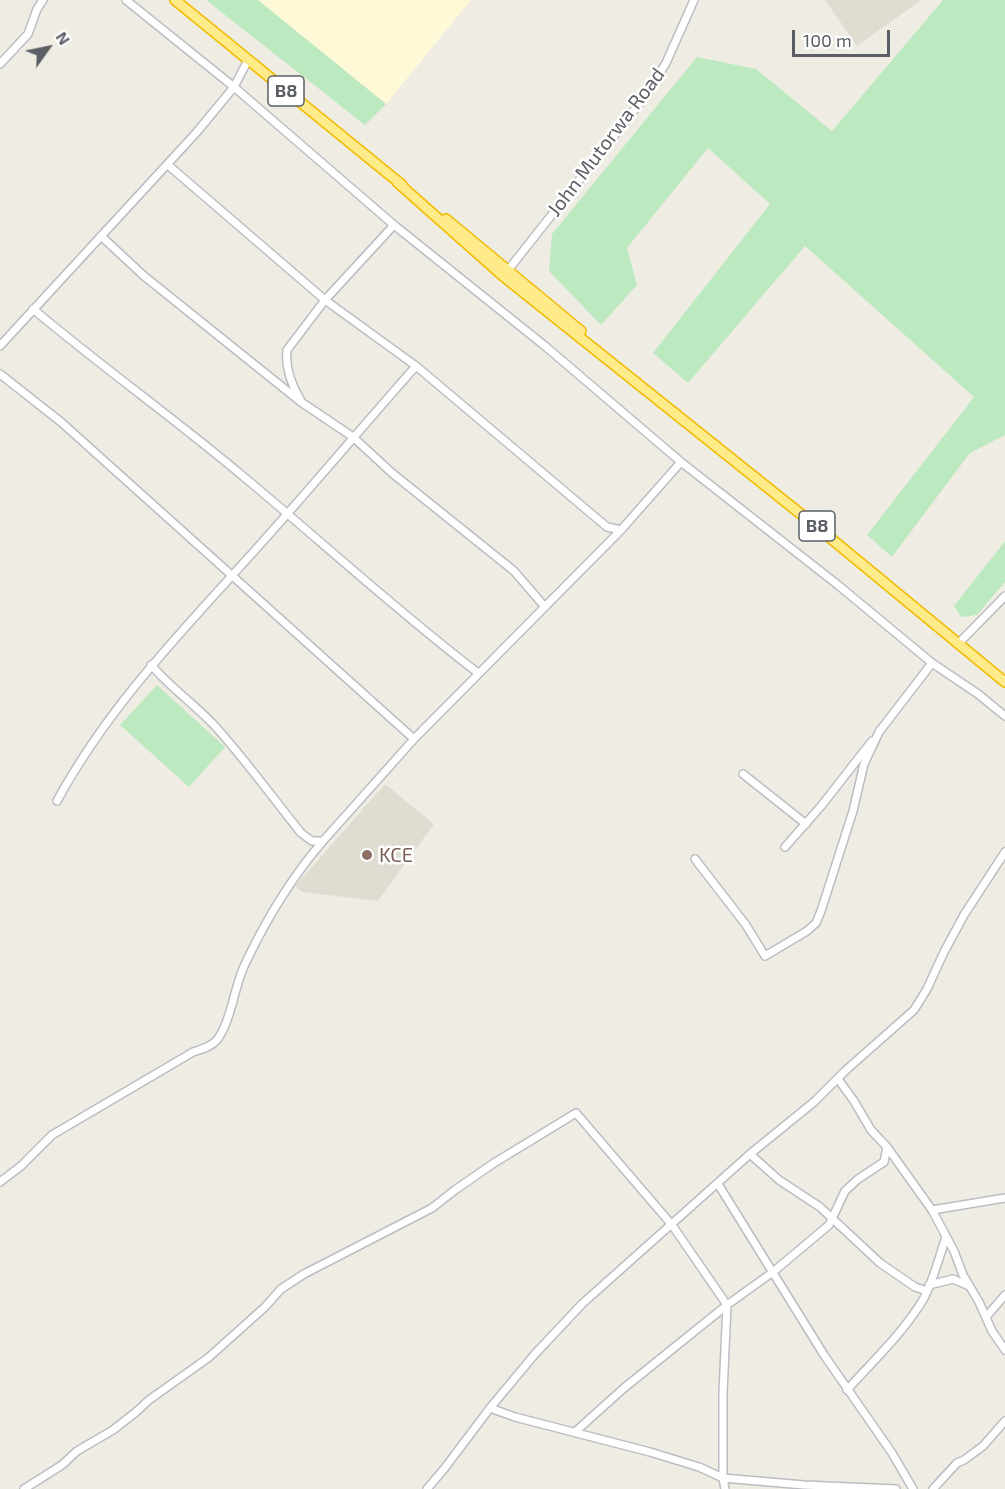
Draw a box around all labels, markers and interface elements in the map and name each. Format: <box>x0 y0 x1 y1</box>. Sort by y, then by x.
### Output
north arrow <box>18 18 78 78</box>
scale bar <box>795 18 892 56</box>
text: N <box>52 28 75 48</box>
text: 100 m <box>803 29 852 51</box>
street label: John Mutorwa Road <box>542 63 670 221</box>
road number: B8 <box>268 76 304 106</box>
road number: B8 <box>799 511 835 541</box>
place label: KCE <box>379 843 413 867</box>
marker: KCE <box>360 848 374 862</box>

